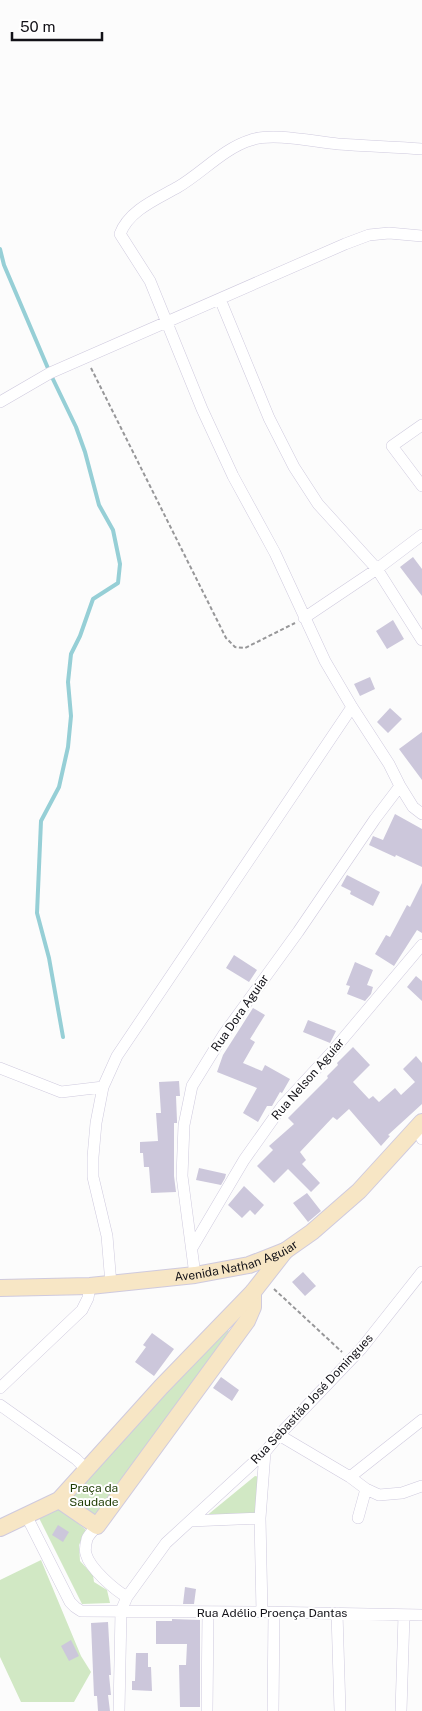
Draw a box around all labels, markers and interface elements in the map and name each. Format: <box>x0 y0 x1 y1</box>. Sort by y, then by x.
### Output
scale bar <box>12 10 102 42</box>
text: 50 m <box>20 18 55 35</box>
street label: Rua Dora Aguiar <box>208 972 272 1054</box>
street label: Rua Nelson Aguiar <box>269 1035 347 1123</box>
street label: Avenida Nathan Aguiar <box>174 1237 300 1284</box>
street label: Rua Sebastião José Domingues <box>248 1331 376 1467</box>
park label: Praça da Saudade <box>69 1481 119 1509</box>
street label: Rua Adélio Proença Dantas <box>197 1606 347 1620</box>

